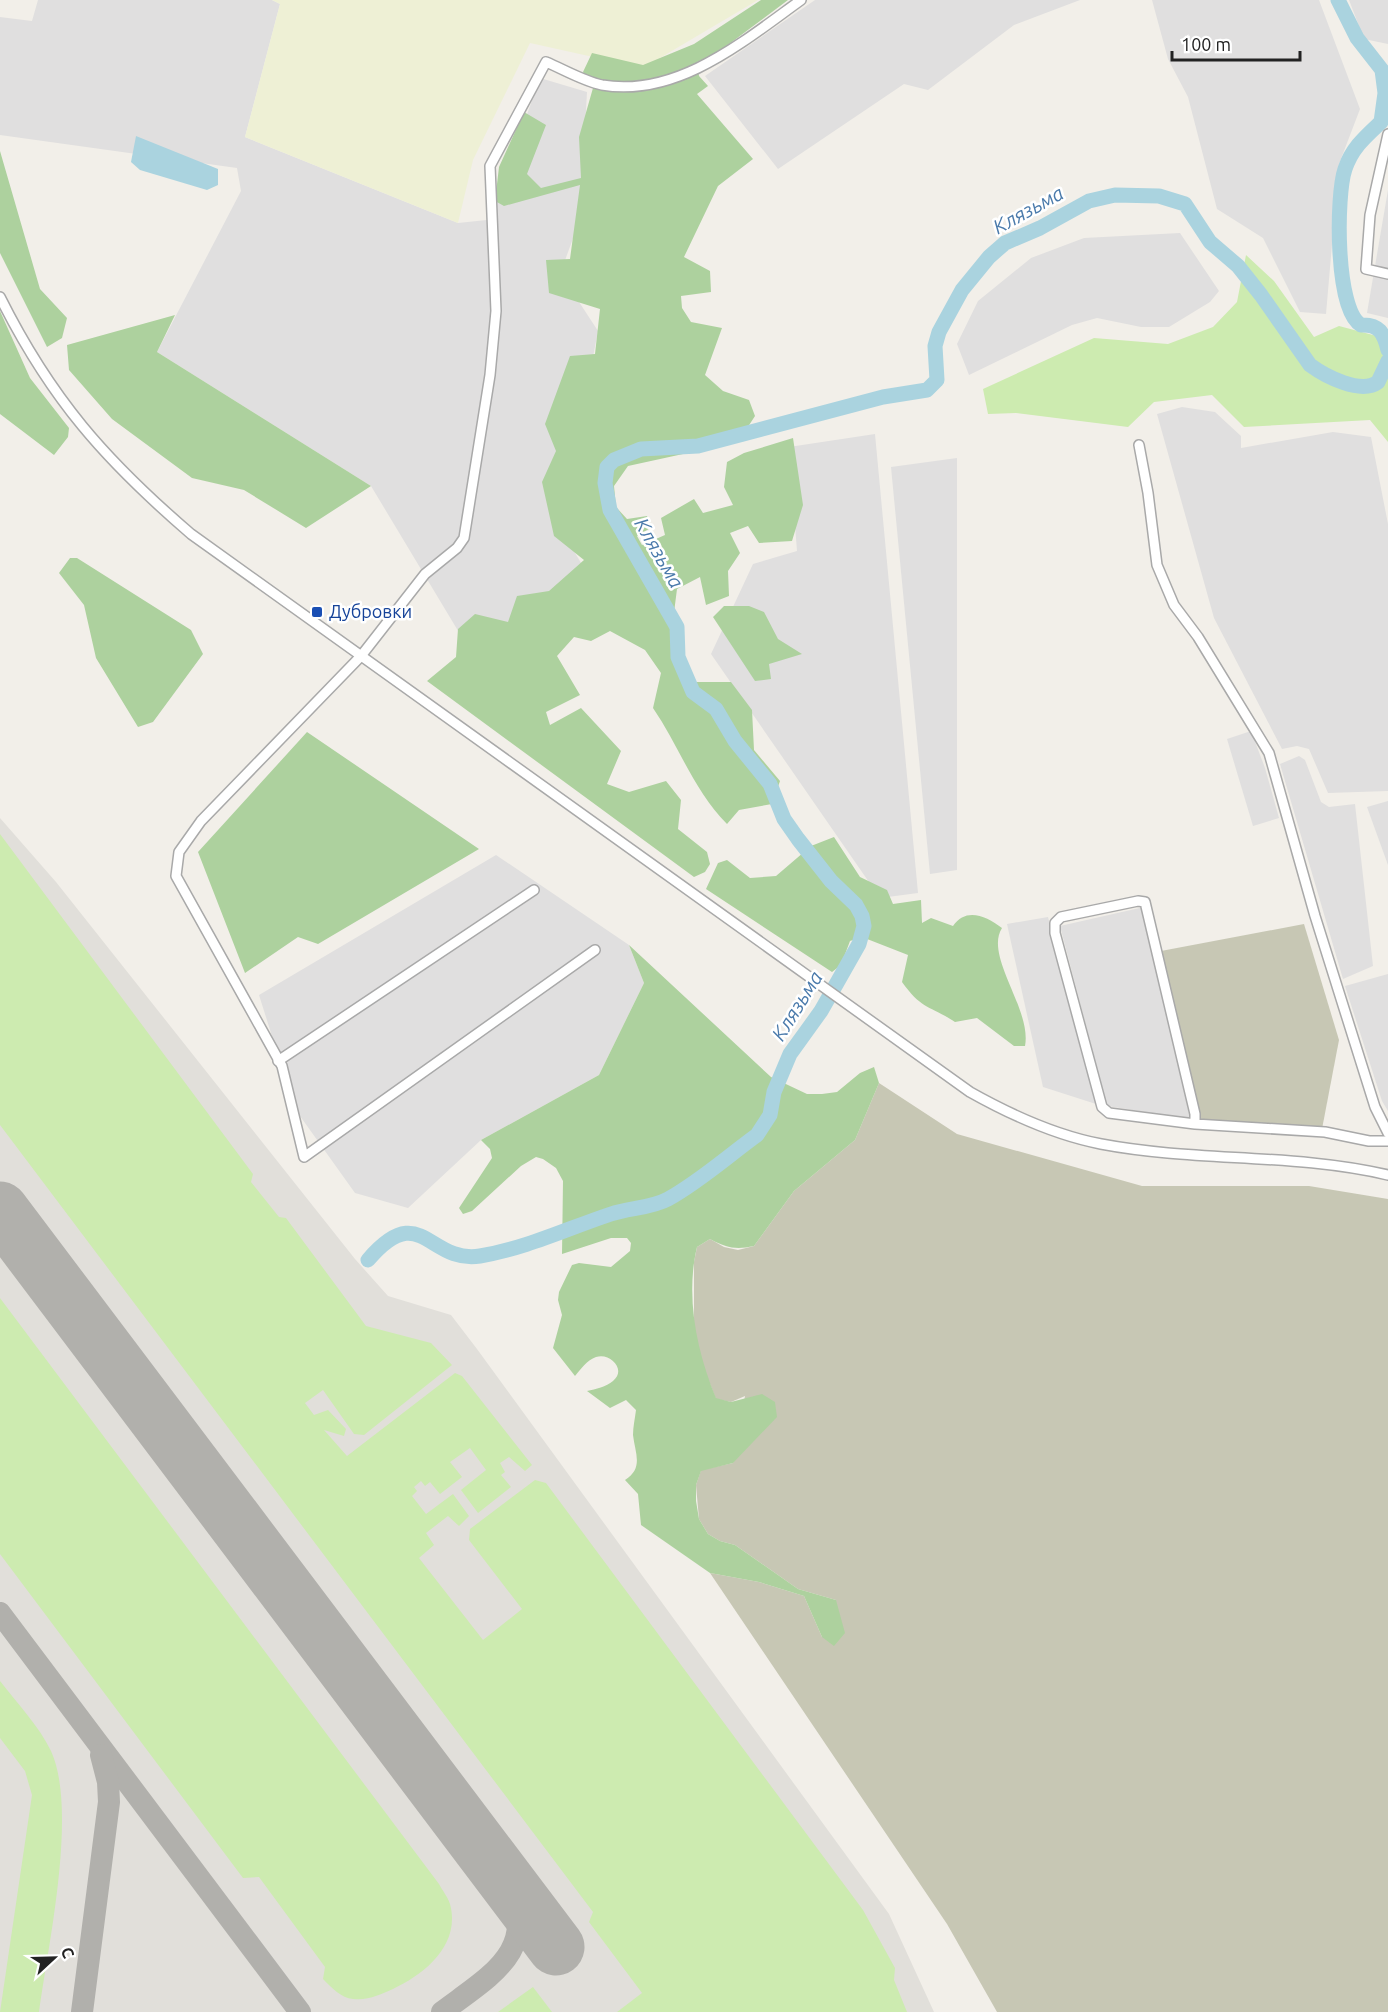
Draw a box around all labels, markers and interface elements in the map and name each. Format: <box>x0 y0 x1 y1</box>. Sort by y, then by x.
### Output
scale bar <box>1172 24 1300 62</box>
text: 100 m <box>1181 34 1231 54</box>
water label: Клязьма <box>988 181 1067 238</box>
water label: Клязьма <box>630 514 689 592</box>
place label: Дубровки <box>329 601 412 621</box>
marker: Дубровки <box>310 605 324 619</box>
water label: Клязьма <box>766 967 827 1045</box>
north arrow <box>24 1928 84 1988</box>
text: С <box>58 1944 78 1960</box>

